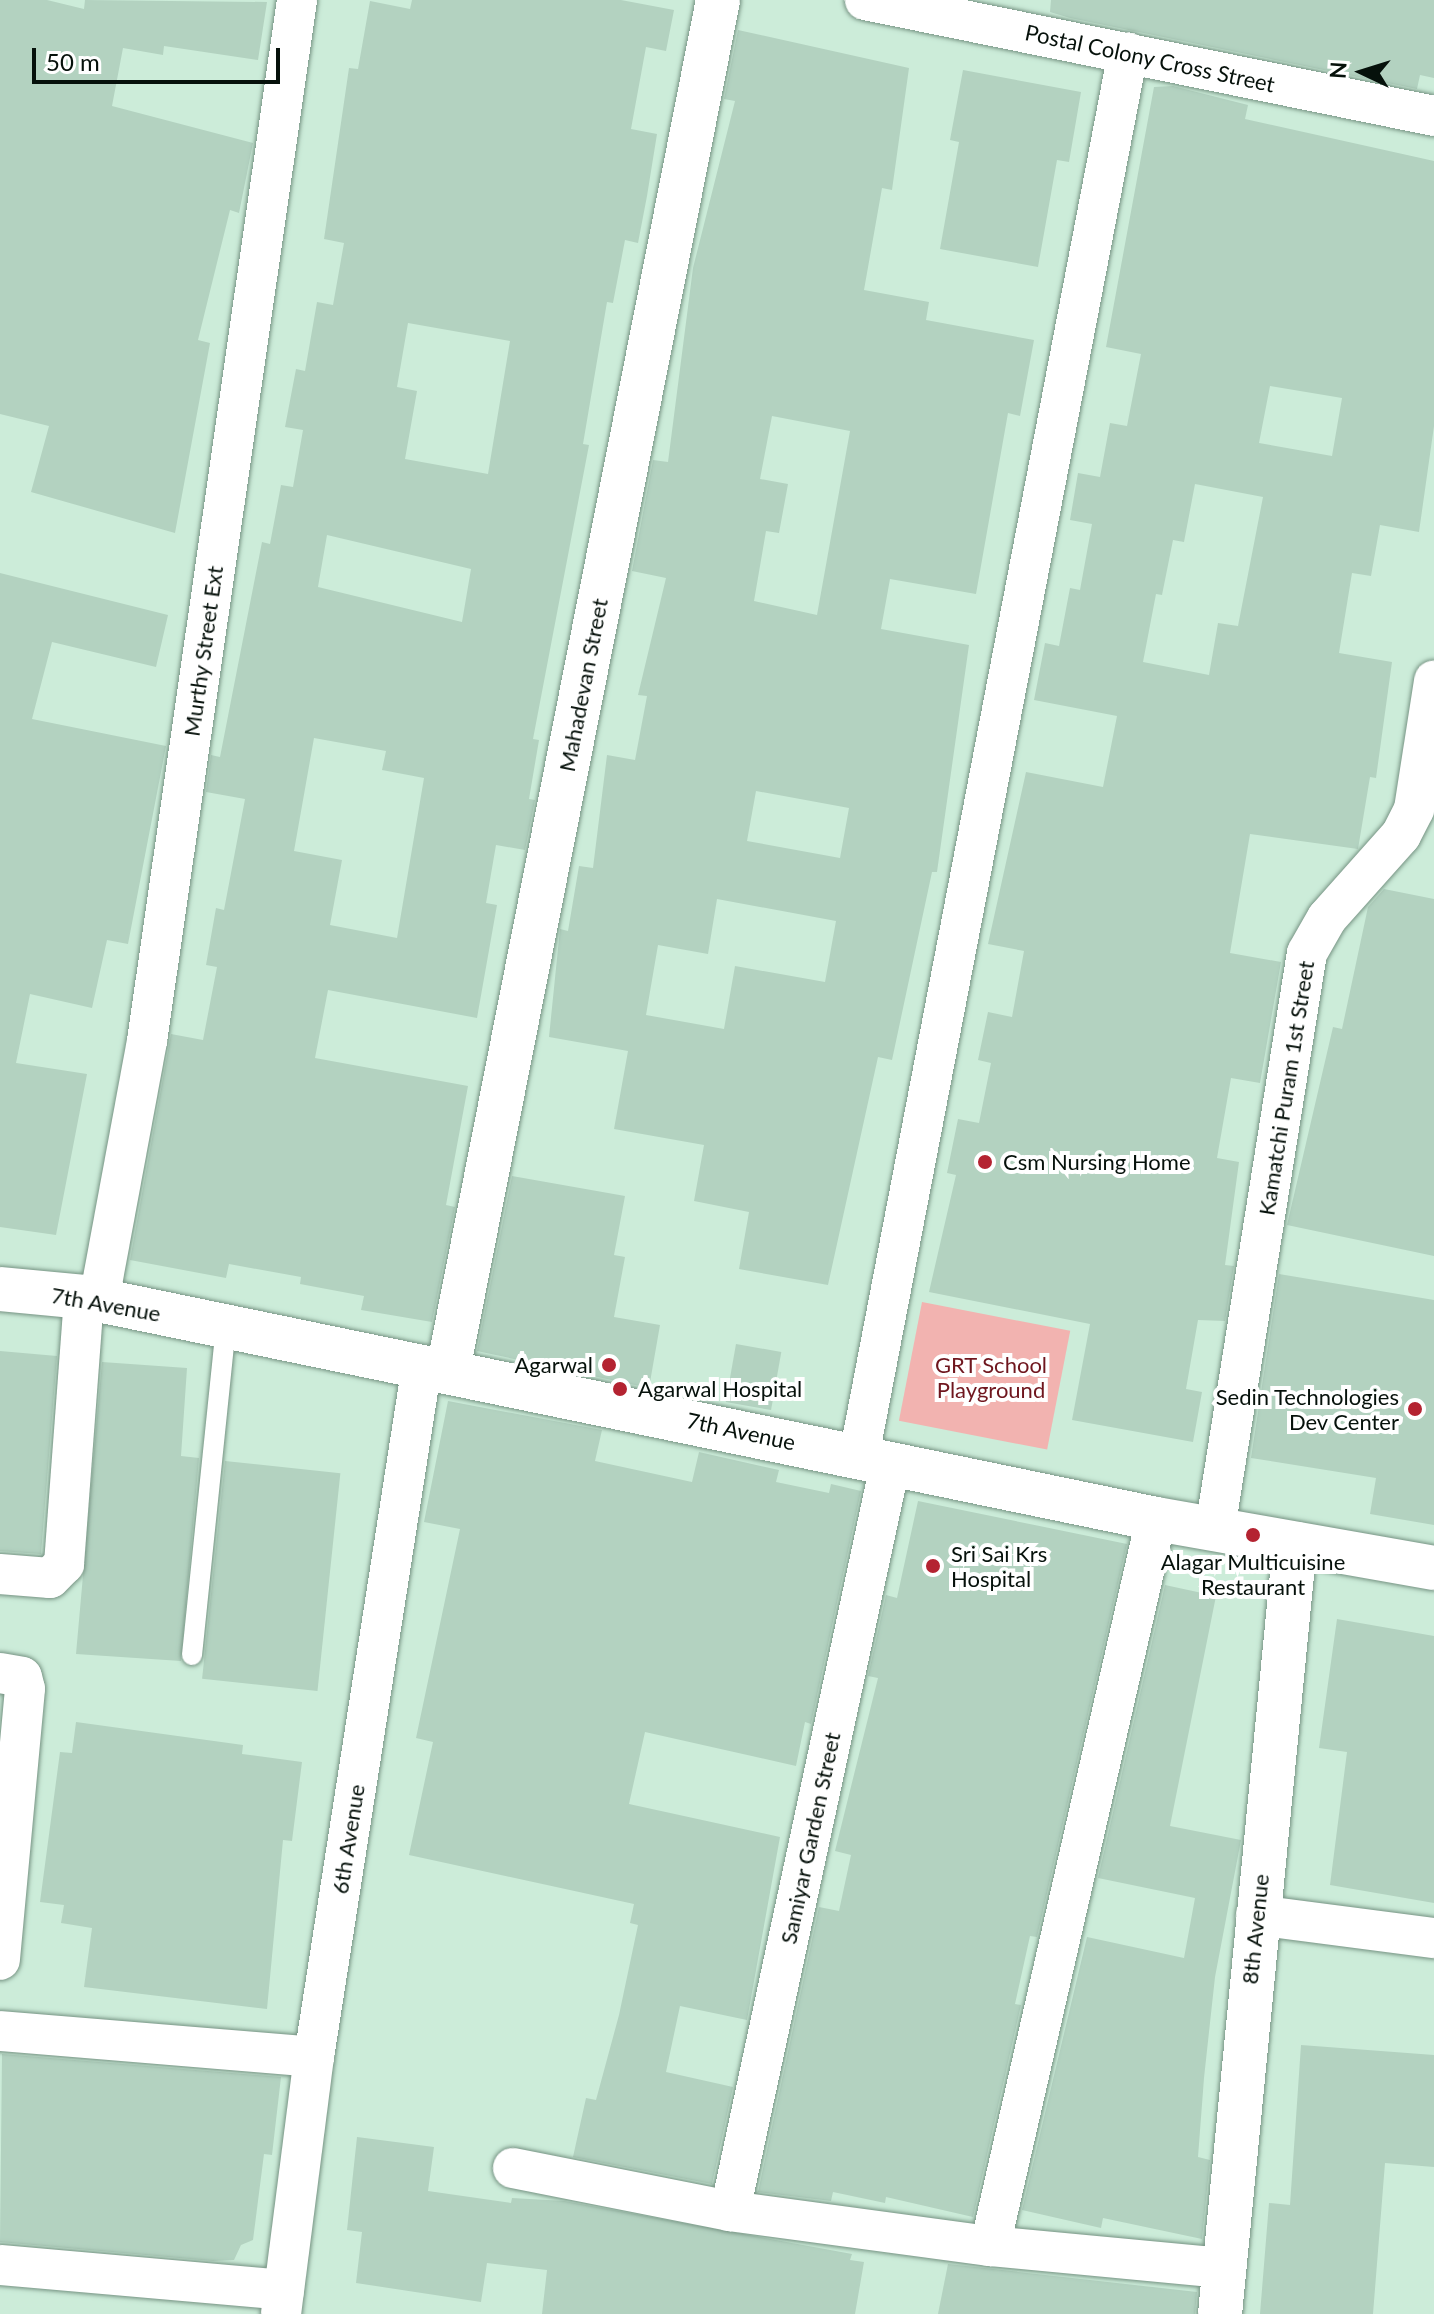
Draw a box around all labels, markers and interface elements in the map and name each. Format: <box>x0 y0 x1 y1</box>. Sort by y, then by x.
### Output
street label: Postal Colony Cross Street <box>1022 19 1278 97</box>
scale bar <box>36 32 284 82</box>
north arrow <box>1322 32 1402 112</box>
text: 50 m <box>46 47 100 76</box>
text: N <box>1324 61 1352 80</box>
street label: Murthy Street Ext <box>178 564 228 738</box>
street label: Mahadevan Street <box>553 596 613 774</box>
street label: Kamatchi Puram 1st Street <box>1253 959 1319 1217</box>
place label: Csm Nursing Home <box>1003 1149 1191 1175</box>
marker: Csm Nursing Home <box>974 1151 996 1173</box>
street label: 7th Avenue <box>49 1281 163 1327</box>
park label: GRT School Playground <box>935 1351 1047 1402</box>
place label: Agarwal <box>514 1352 593 1378</box>
marker: Agarwal <box>600 1356 618 1374</box>
place label: Agarwal Hospital <box>638 1376 802 1402</box>
marker: Agarwal Hospital <box>609 1378 631 1400</box>
place label: Sedin Technologies Dev Center <box>1215 1383 1399 1434</box>
marker: Sedin Technologies Dev Center <box>1406 1400 1424 1418</box>
street label: 7th Avenue <box>684 1407 798 1455</box>
marker: Alagar Multicuisine Restaurant <box>1244 1526 1262 1544</box>
place label: Sri Sai Krs Hospital <box>951 1540 1047 1592</box>
place label: Alagar Multicuisine Restaurant <box>1161 1548 1345 1600</box>
marker: Sri Sai Krs Hospital <box>922 1555 944 1577</box>
street label: Samiyar Garden Street <box>775 1730 845 1946</box>
street label: 6th Avenue <box>326 1782 370 1896</box>
street label: 8th Avenue <box>1236 1872 1274 1986</box>

